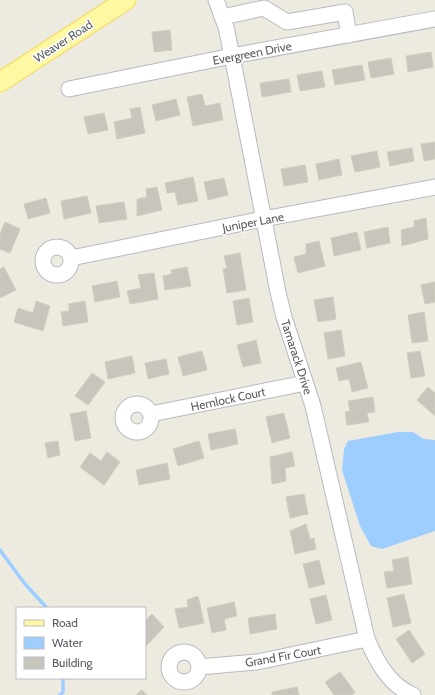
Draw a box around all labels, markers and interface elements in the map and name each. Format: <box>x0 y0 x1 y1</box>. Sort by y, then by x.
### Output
street label: Weaver Road <box>31 16 95 66</box>
street label: Evergreen Drive <box>211 38 293 68</box>
street label: Juniper Lane <box>220 209 285 236</box>
street label: Tamarack Drive <box>278 318 316 396</box>
street label: Hemlock Court <box>189 384 267 414</box>
legend <box>16 607 146 679</box>
text: Road <box>52 615 78 630</box>
text: Water <box>52 635 83 650</box>
street label: Grand Fir Court <box>244 642 322 670</box>
text: Building <box>52 655 94 670</box>

